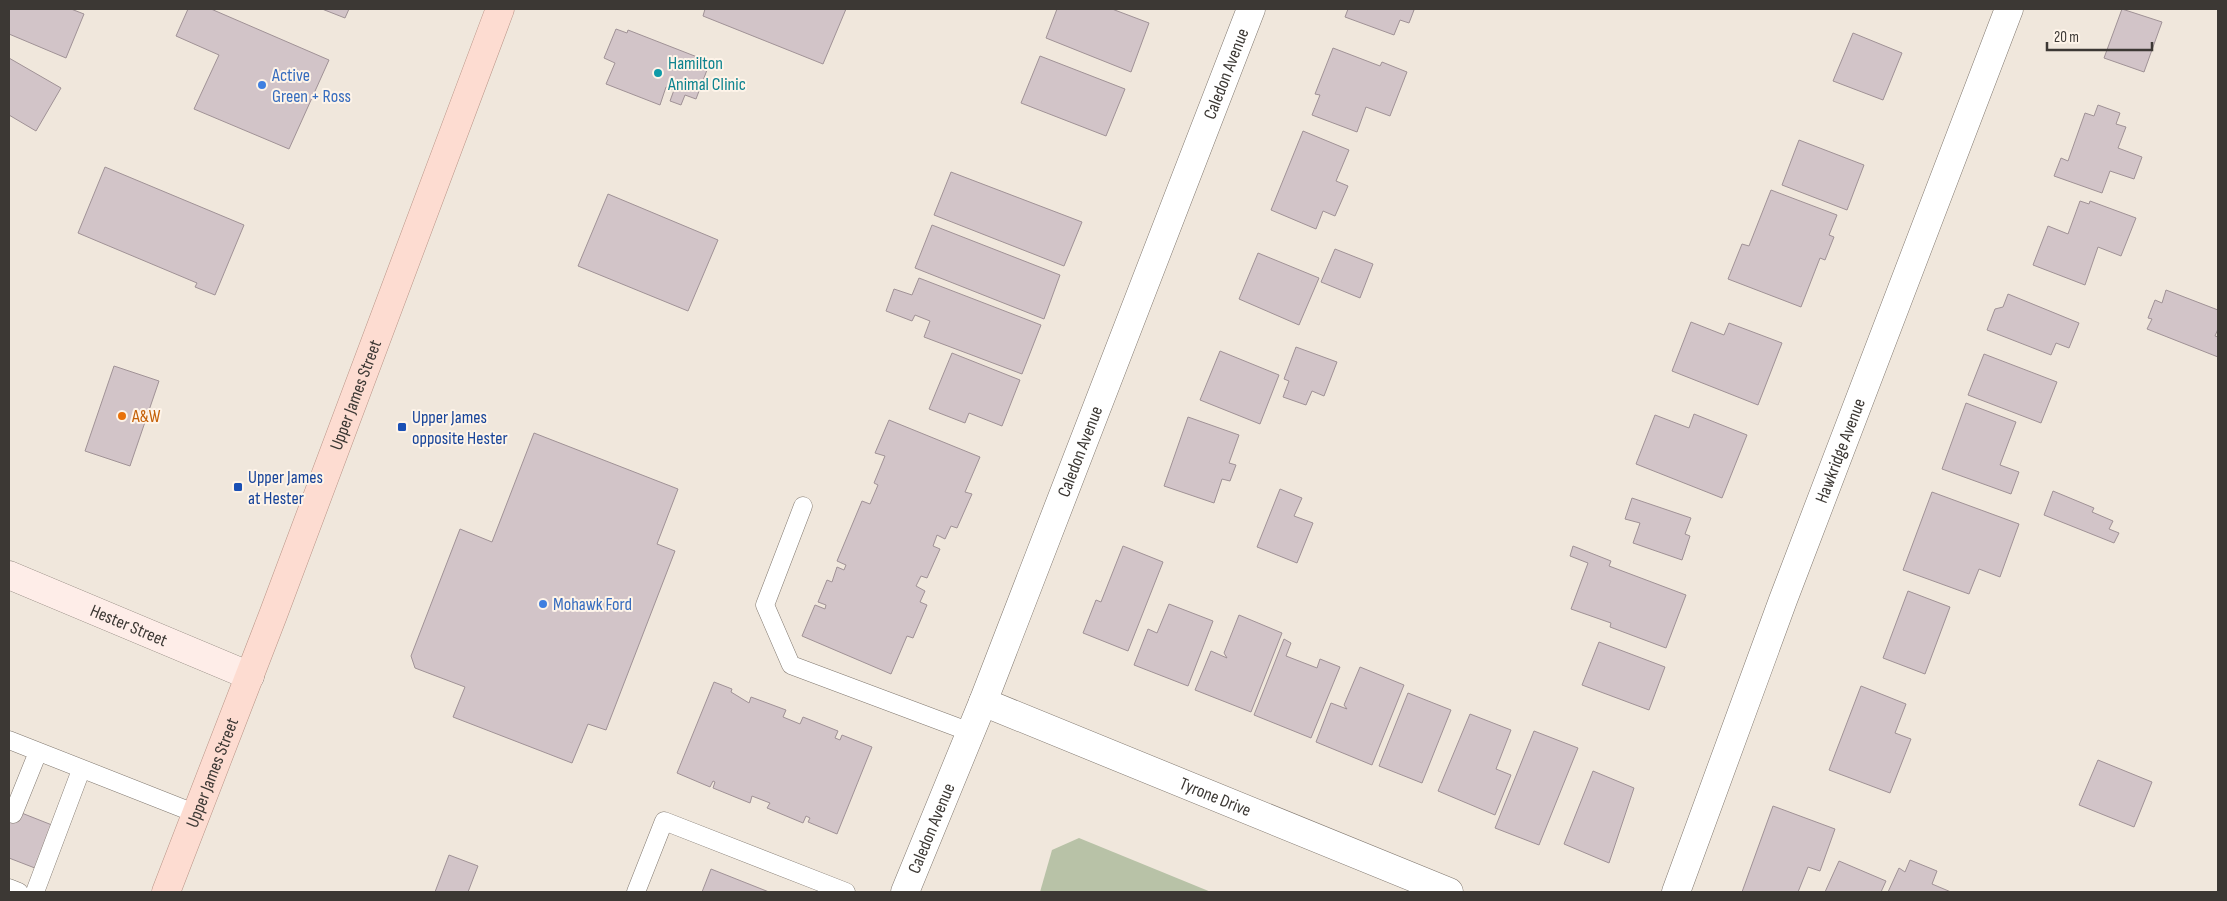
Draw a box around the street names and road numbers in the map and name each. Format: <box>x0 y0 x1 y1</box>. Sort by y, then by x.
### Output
street label: Caledon Avenue <box>1199 25 1253 122</box>
street label: Upper James Street <box>325 336 386 453</box>
street label: Hawkridge Avenue <box>1811 395 1870 506</box>
street label: Caledon Avenue <box>1053 403 1107 500</box>
street label: Hester Street <box>87 600 171 651</box>
street label: Upper James Street <box>181 714 243 830</box>
street label: Tyrone Drive <box>1177 773 1254 821</box>
street label: Caledon Avenue <box>903 780 959 876</box>

